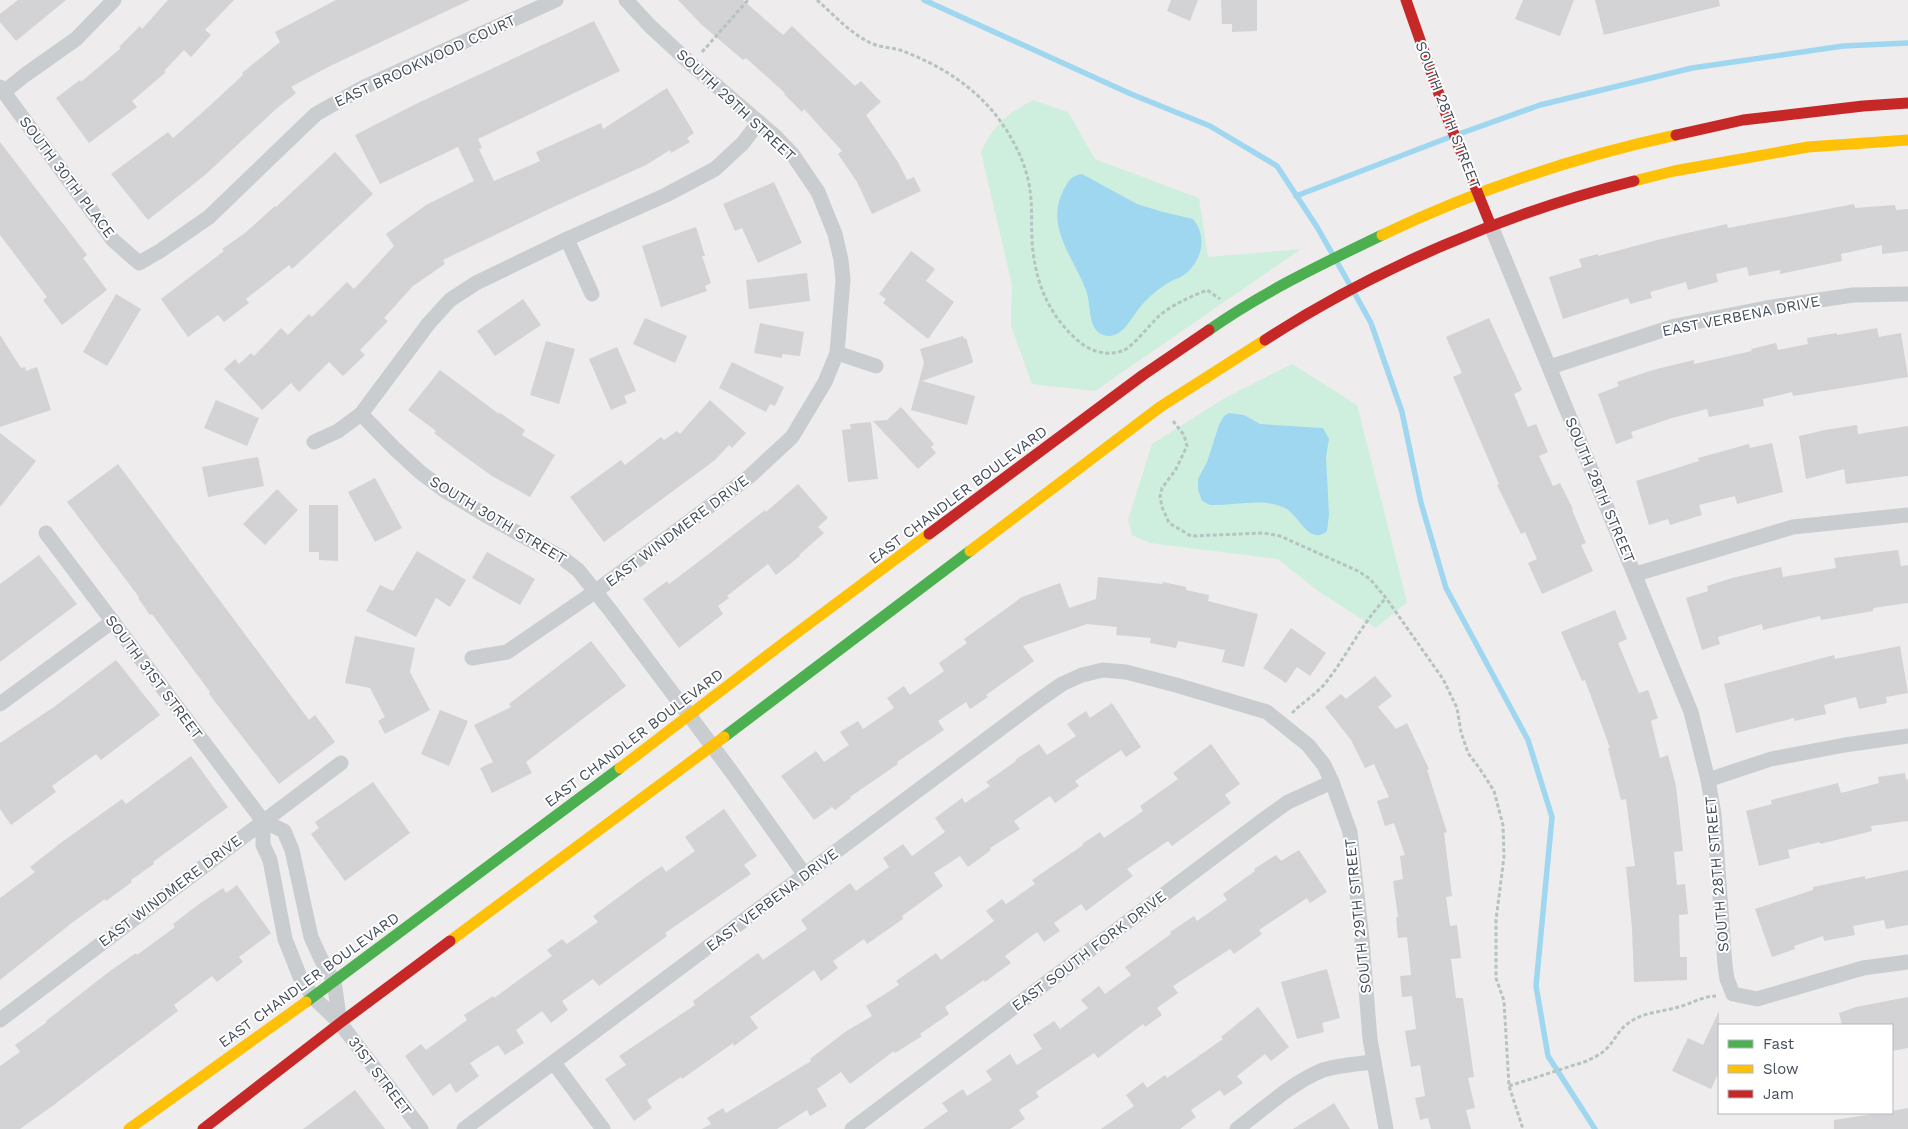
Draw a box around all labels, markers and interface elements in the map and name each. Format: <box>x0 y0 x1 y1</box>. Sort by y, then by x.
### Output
street label: EAST BROOKWOOD COURT <box>332 11 518 111</box>
street label: SOUTH 28TH STREET <box>1412 39 1484 191</box>
street label: SOUTH 29TH STREET <box>673 45 799 165</box>
street label: SOUTH 30TH PLACE <box>15 113 119 241</box>
street label: EAST VERBENA DRIVE <box>1661 292 1821 340</box>
street label: SOUTH 28TH STREET <box>1561 415 1639 565</box>
street label: EAST CHANDLER BOULEVARD <box>865 422 1051 568</box>
street label: EAST WINDMERE DRIVE <box>602 471 752 591</box>
street label: SOUTH 30TH STREET <box>426 472 570 568</box>
street label: SOUTH 31ST STREET <box>102 611 206 743</box>
street label: EAST CHANDLER BOULEVARD <box>541 665 727 811</box>
street label: SOUTH 28TH STREET <box>1701 795 1733 953</box>
street label: EAST WINDMERE DRIVE <box>95 831 245 951</box>
street label: SOUTH 29TH STREET <box>1341 837 1375 995</box>
street label: EAST VERBENA DRIVE <box>703 845 841 955</box>
street label: EAST SOUTH FORK DRIVE <box>1008 887 1170 1015</box>
street label: EAST CHANDLER BOULEVARD <box>215 908 403 1052</box>
legend <box>1718 1024 1893 1114</box>
street label: 31ST STREET <box>345 1033 415 1119</box>
text: Fast <box>1763 1035 1795 1053</box>
text: Slow <box>1763 1060 1799 1078</box>
text: Jam <box>1763 1085 1794 1103</box>

